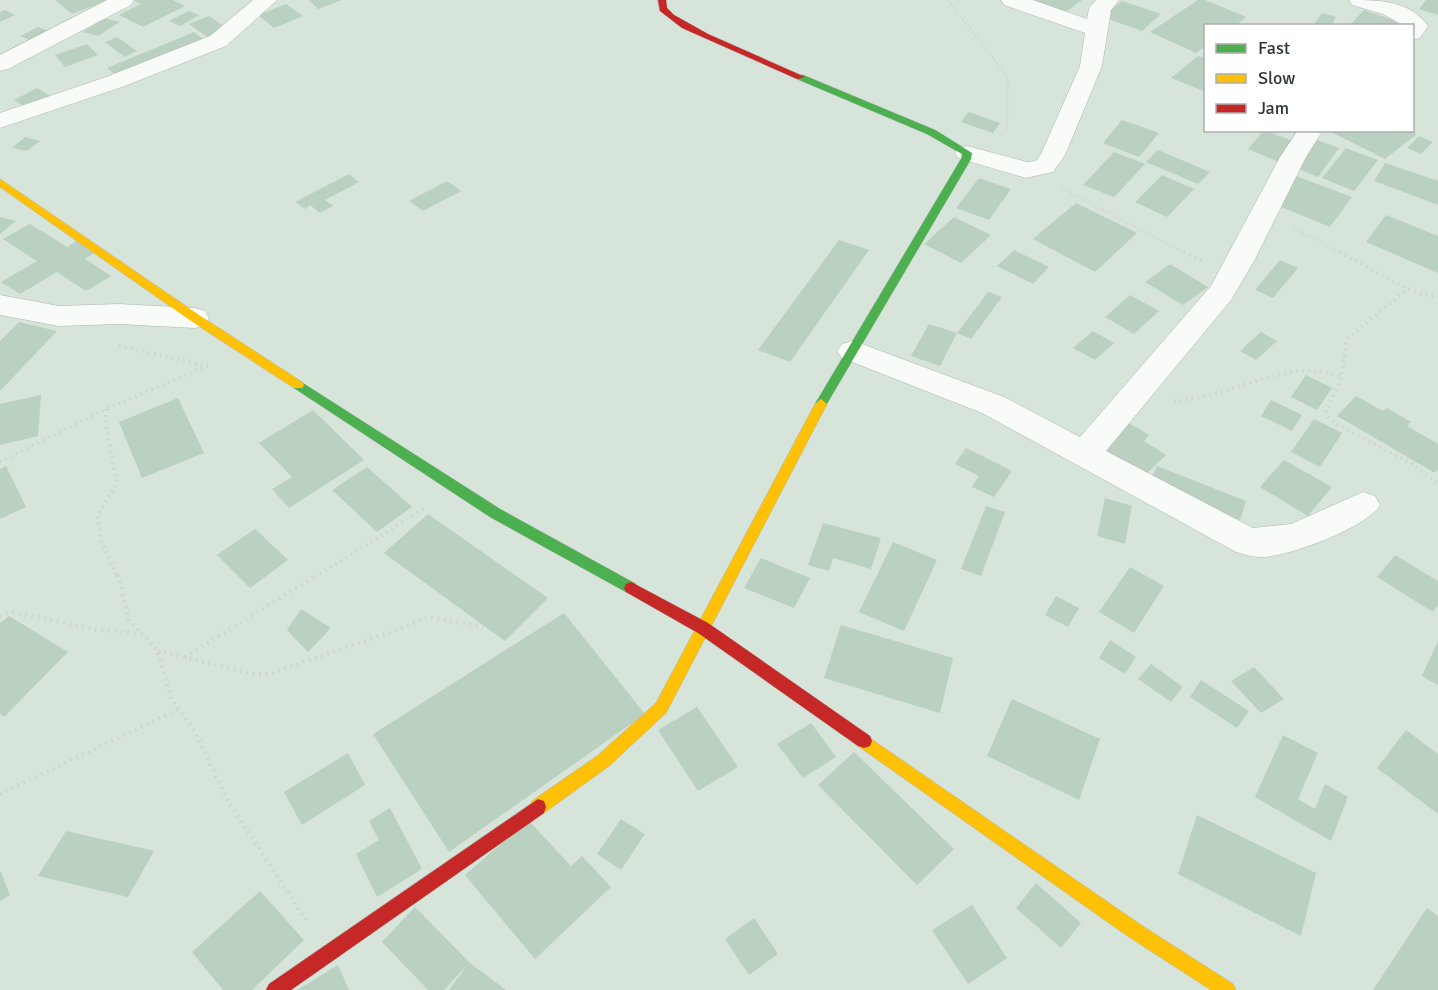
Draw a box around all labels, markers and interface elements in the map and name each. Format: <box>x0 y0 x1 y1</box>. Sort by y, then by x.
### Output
legend <box>1204 24 1414 132</box>
text: Fast <box>1258 37 1290 59</box>
text: Slow <box>1258 67 1295 89</box>
text: Jam <box>1258 97 1289 119</box>

